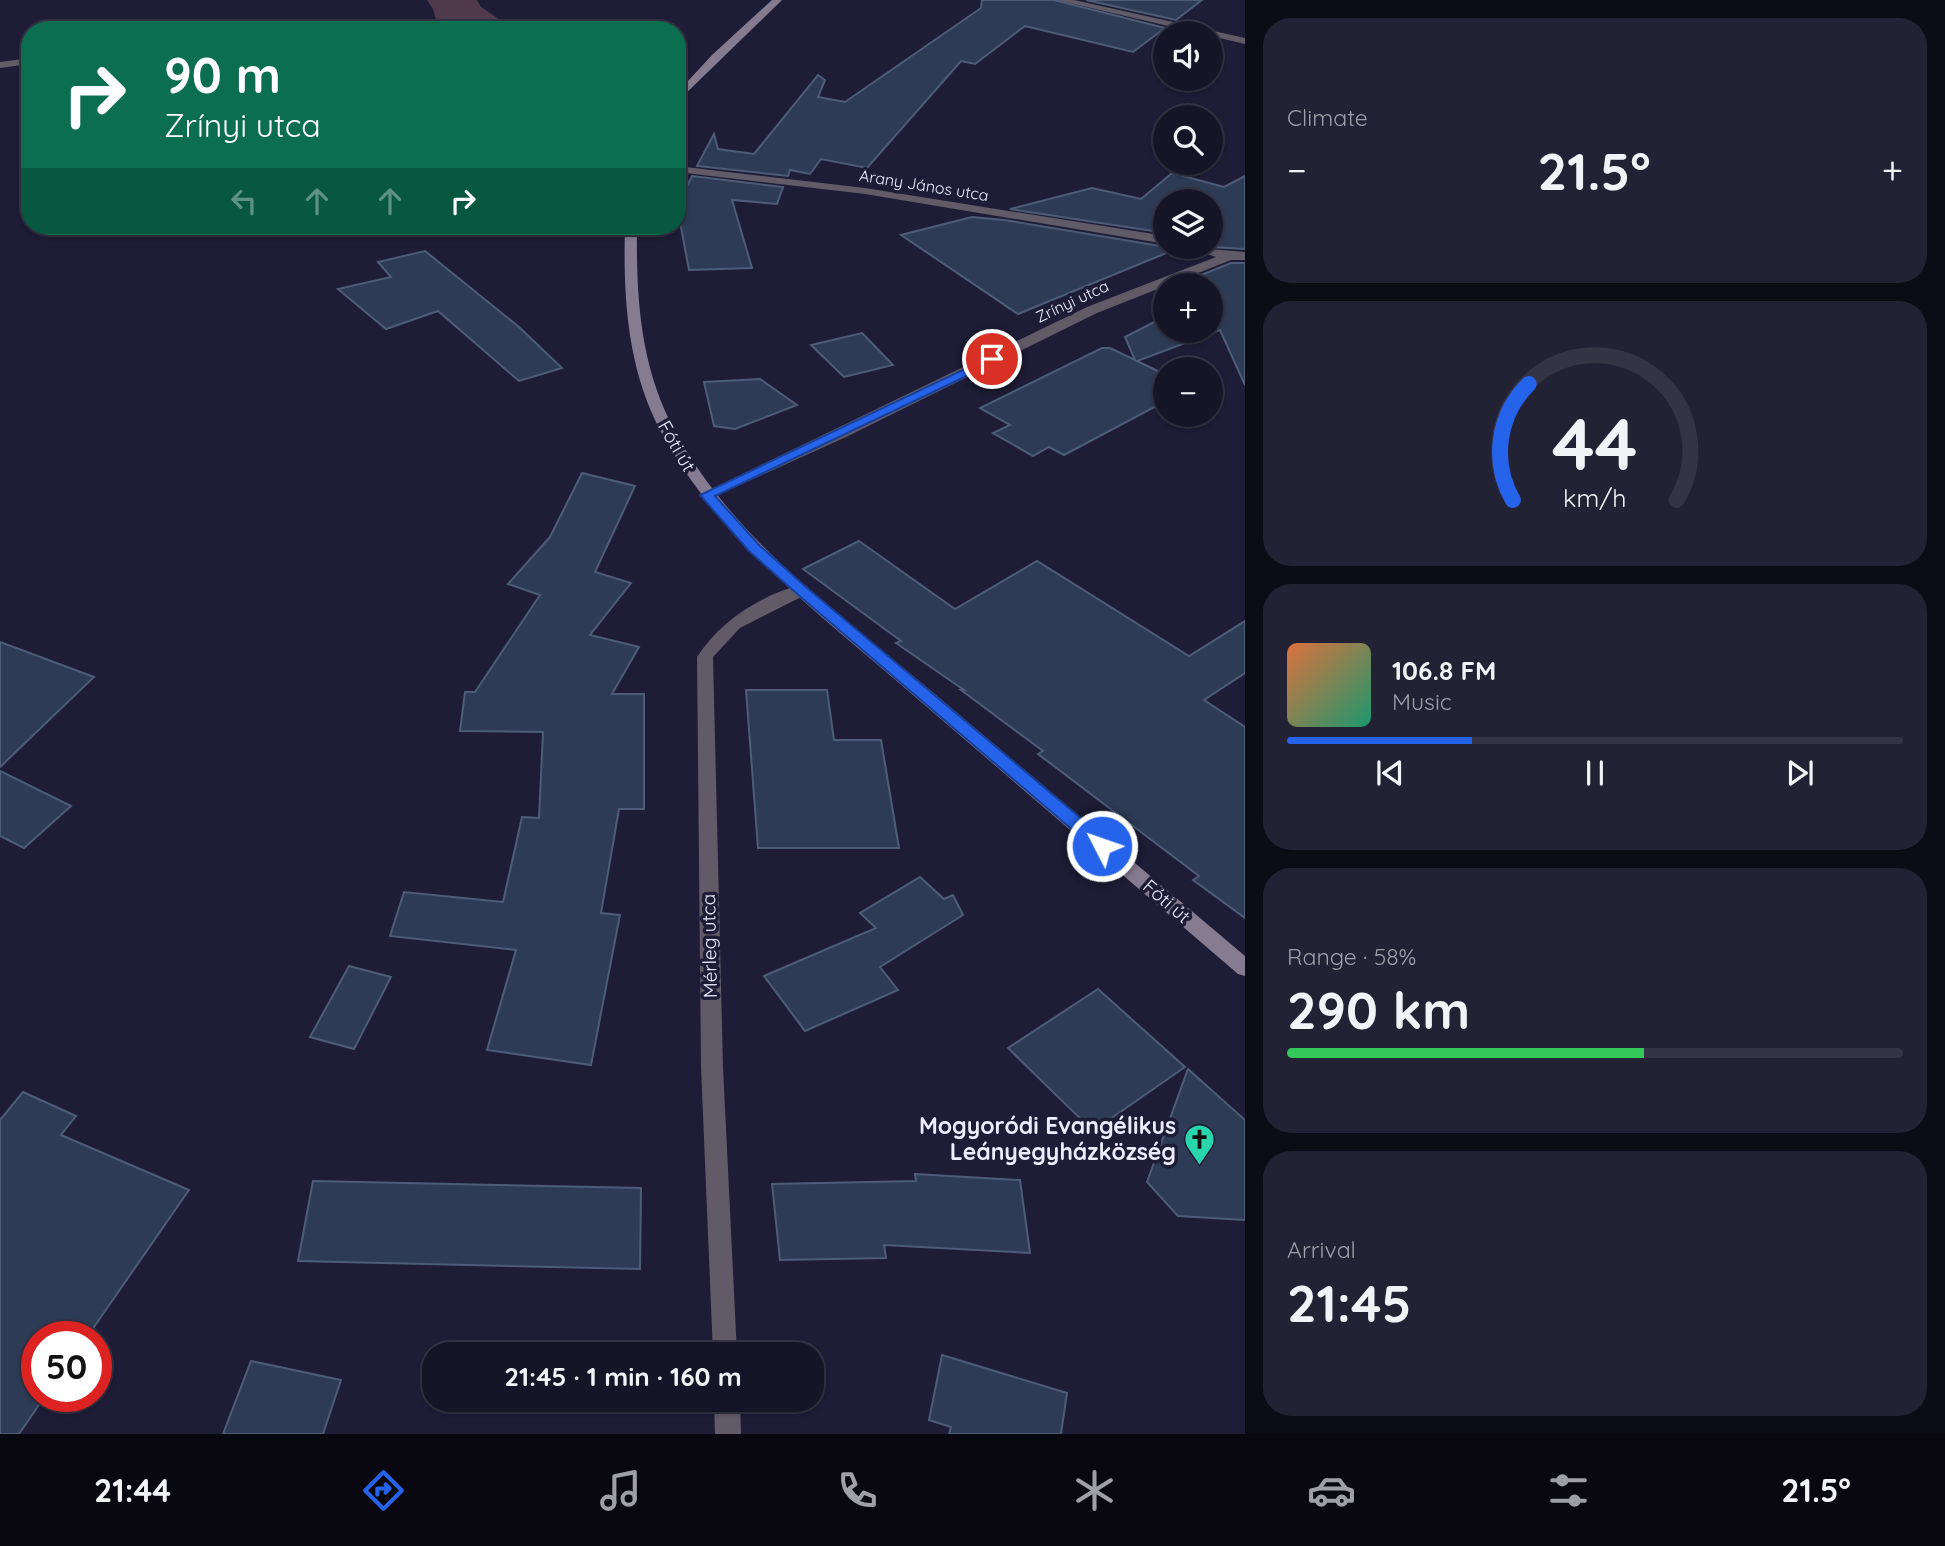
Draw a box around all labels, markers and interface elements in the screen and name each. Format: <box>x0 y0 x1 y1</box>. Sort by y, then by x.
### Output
map controls <box>1153 21 1223 427</box>
button: sound <box>1153 21 1223 91</box>
text: 90 m <box>164 44 281 105</box>
icon: right <box>49 49 140 140</box>
text: Climate <box>1287 103 1368 132</box>
text: Zrínyi utca <box>164 105 321 145</box>
button: search <box>1153 105 1223 175</box>
text: 21.5° <box>1538 138 1651 203</box>
text: − <box>1287 146 1307 194</box>
text: + <box>1882 146 1903 194</box>
street label: Arany János utca <box>858 165 990 205</box>
icon: left <box>225 182 263 220</box>
icon: ahead <box>298 182 336 220</box>
icon: ahead <box>371 182 409 220</box>
icon: right <box>444 182 482 220</box>
button: layers <box>1153 189 1223 259</box>
button: + <box>1153 273 1223 343</box>
street label: Zrínyi utca <box>1032 275 1112 327</box>
pin <box>962 329 1022 389</box>
icon: arrive <box>973 340 1011 378</box>
button: − <box>1153 357 1223 427</box>
text: 44 <box>1552 397 1638 488</box>
street label: Fóti út <box>653 416 701 476</box>
text: km/h <box>1563 482 1627 513</box>
text: 106.8 FM <box>1392 654 1496 687</box>
text: Music <box>1392 687 1452 716</box>
icon: previous <box>1371 754 1409 792</box>
icon: pause <box>1576 754 1614 792</box>
icon: next <box>1781 754 1819 792</box>
position arrow <box>1065 809 1139 883</box>
street label: Fóti út <box>1138 874 1196 928</box>
street label: Mérleg utca <box>696 894 722 998</box>
text: Range · 58% <box>1287 942 1416 971</box>
text: 290 km <box>1287 977 1470 1042</box>
place label: Mogyoródi Evangélikus Leányegyházközség <box>919 1111 1176 1166</box>
church icon: Mogyoródi Evangélikus Leányegyházközség <box>1182 1122 1216 1166</box>
text: Arrival <box>1287 1235 1356 1264</box>
text: 21:45 <box>1287 1270 1412 1335</box>
speed limit sign: 50 <box>21 1321 112 1412</box>
text: 21:45 · 1 min · 160 m <box>504 1360 742 1393</box>
icon: directions <box>359 1466 408 1515</box>
icon: music <box>596 1466 645 1515</box>
icon: phone <box>833 1466 882 1515</box>
icon: climate <box>1070 1466 1119 1515</box>
icon: car <box>1307 1466 1356 1515</box>
icon: filters <box>1544 1466 1593 1515</box>
text: 21:44 <box>94 1470 171 1510</box>
text: 21.5° <box>1781 1470 1851 1510</box>

